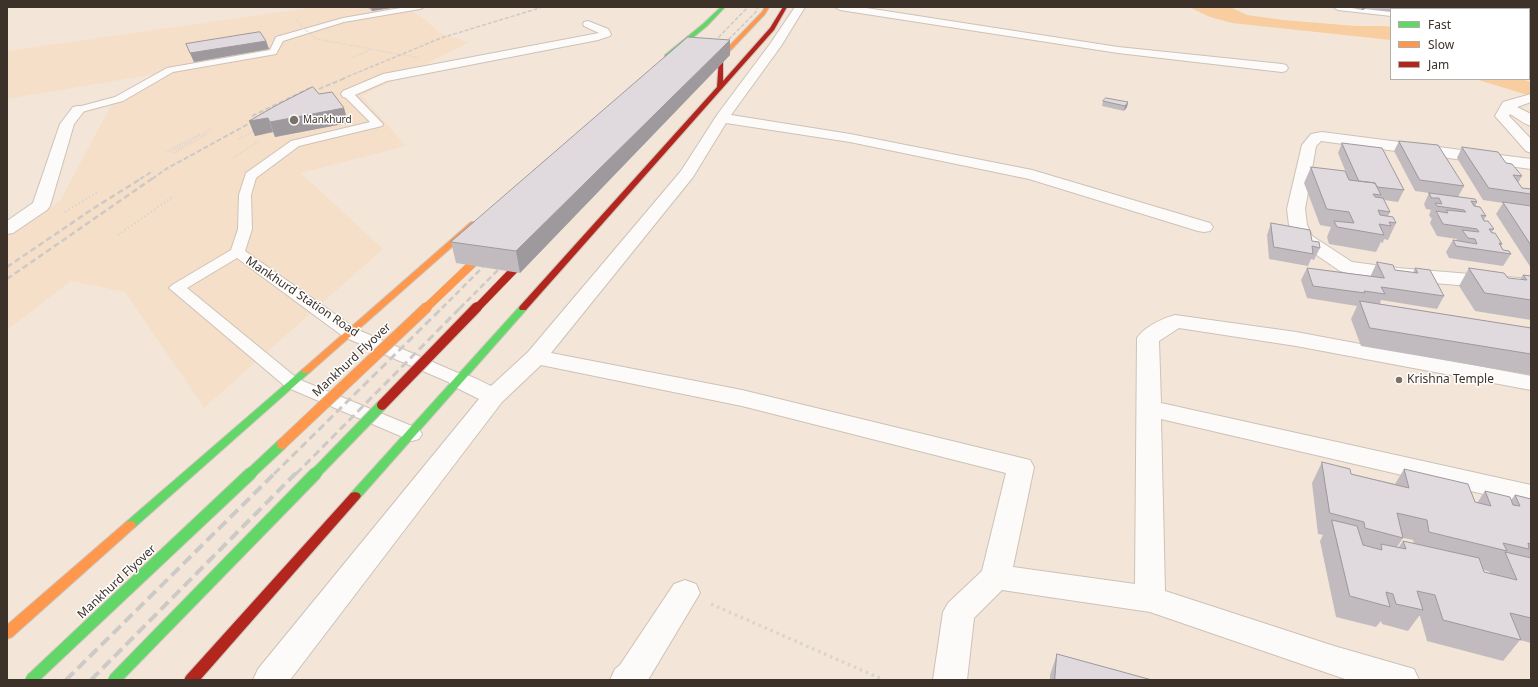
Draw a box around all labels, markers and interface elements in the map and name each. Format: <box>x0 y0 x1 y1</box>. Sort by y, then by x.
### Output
legend <box>1390 8 1530 80</box>
text: Fast <box>1428 16 1451 33</box>
text: Slow <box>1428 36 1454 53</box>
text: Jam <box>1428 56 1449 73</box>
marker: Mankhurd <box>288 114 300 126</box>
place label: Mankhurd <box>303 114 352 126</box>
street label: Mankhurd Station Road <box>243 254 361 340</box>
street label: Mankhurd Flyover <box>310 320 394 400</box>
place label: Krishna Temple <box>1407 373 1494 387</box>
marker: Krishna Temple <box>1394 375 1404 385</box>
street label: Mankhurd Flyover <box>75 542 159 622</box>

